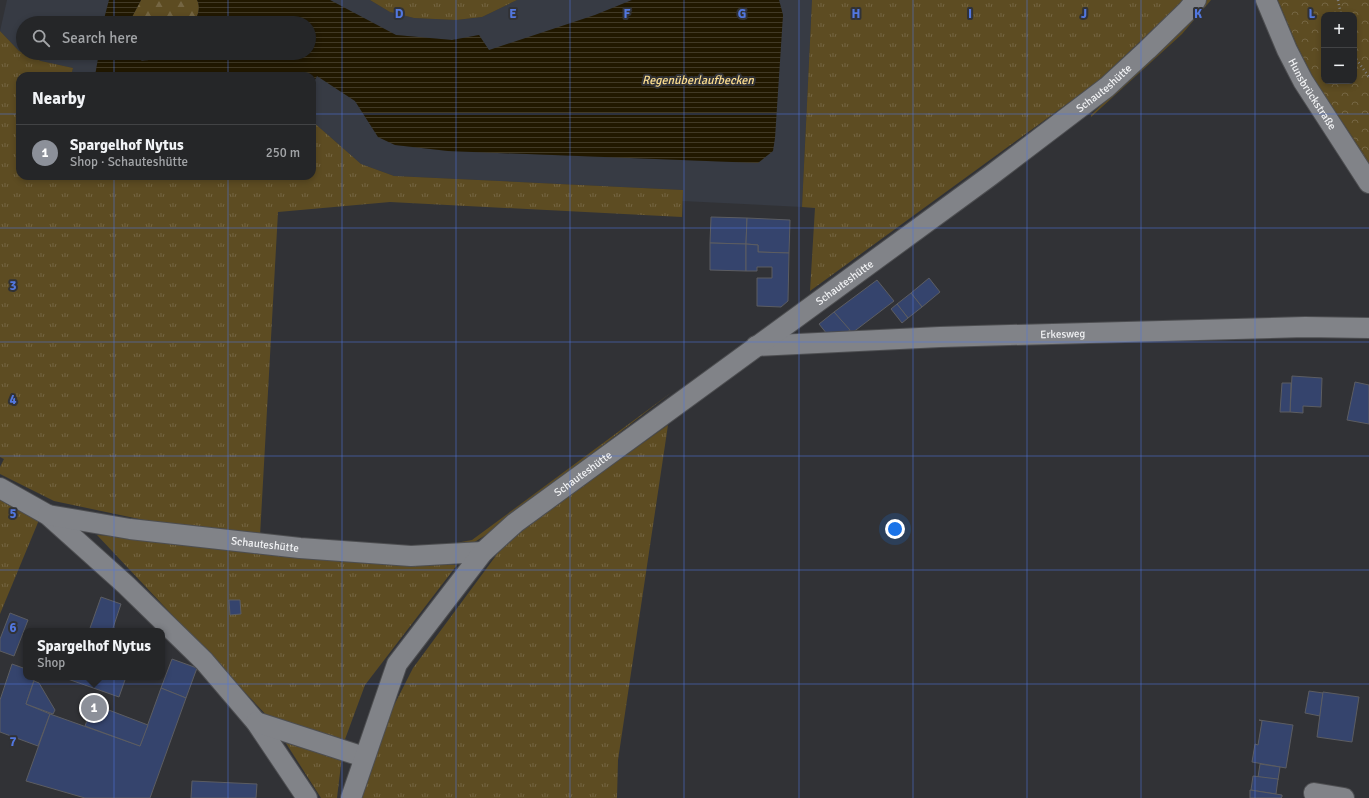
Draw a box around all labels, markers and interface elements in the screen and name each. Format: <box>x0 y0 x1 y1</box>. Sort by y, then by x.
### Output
text: D <box>395 6 404 22</box>
text: E <box>509 6 517 22</box>
text: F <box>624 6 631 22</box>
text: G <box>738 6 746 22</box>
text: H <box>852 6 860 22</box>
text: I <box>968 6 972 22</box>
text: J <box>1081 6 1087 22</box>
text: K <box>1194 6 1202 22</box>
text: L <box>1309 6 1316 22</box>
map controls <box>1321 12 1357 84</box>
button: + <box>1321 12 1357 48</box>
search box <box>16 16 316 60</box>
icon: search <box>30 27 52 49</box>
text: Search here <box>62 29 138 47</box>
button: − <box>1321 48 1357 84</box>
street label: Hunsbrückstraße <box>1286 56 1339 132</box>
street label: Schauteshütte <box>1073 61 1134 115</box>
water label: Regenüberlaufbecken <box>642 73 754 88</box>
text: Nearby <box>32 88 85 109</box>
text: Spargelhof Nytus <box>70 136 184 154</box>
text: 1 <box>41 145 49 161</box>
text: 250 m <box>266 145 300 161</box>
text: Shop · Schauteshütte <box>70 154 188 170</box>
street label: Schauteshütte <box>813 257 876 308</box>
text: 3 <box>9 278 17 294</box>
street label: Erkesweg <box>1040 327 1086 341</box>
text: 4 <box>9 392 17 408</box>
street label: Schauteshütte <box>551 448 614 499</box>
text: 5 <box>9 506 17 522</box>
your location <box>885 519 905 539</box>
street label: Schauteshütte <box>230 534 300 554</box>
text: 6 <box>9 620 17 636</box>
popup <box>23 628 165 680</box>
text: Spargelhof Nytus <box>37 637 151 655</box>
text: Shop <box>37 655 65 671</box>
pin: 1 <box>81 693 107 723</box>
text: 7 <box>9 734 17 750</box>

